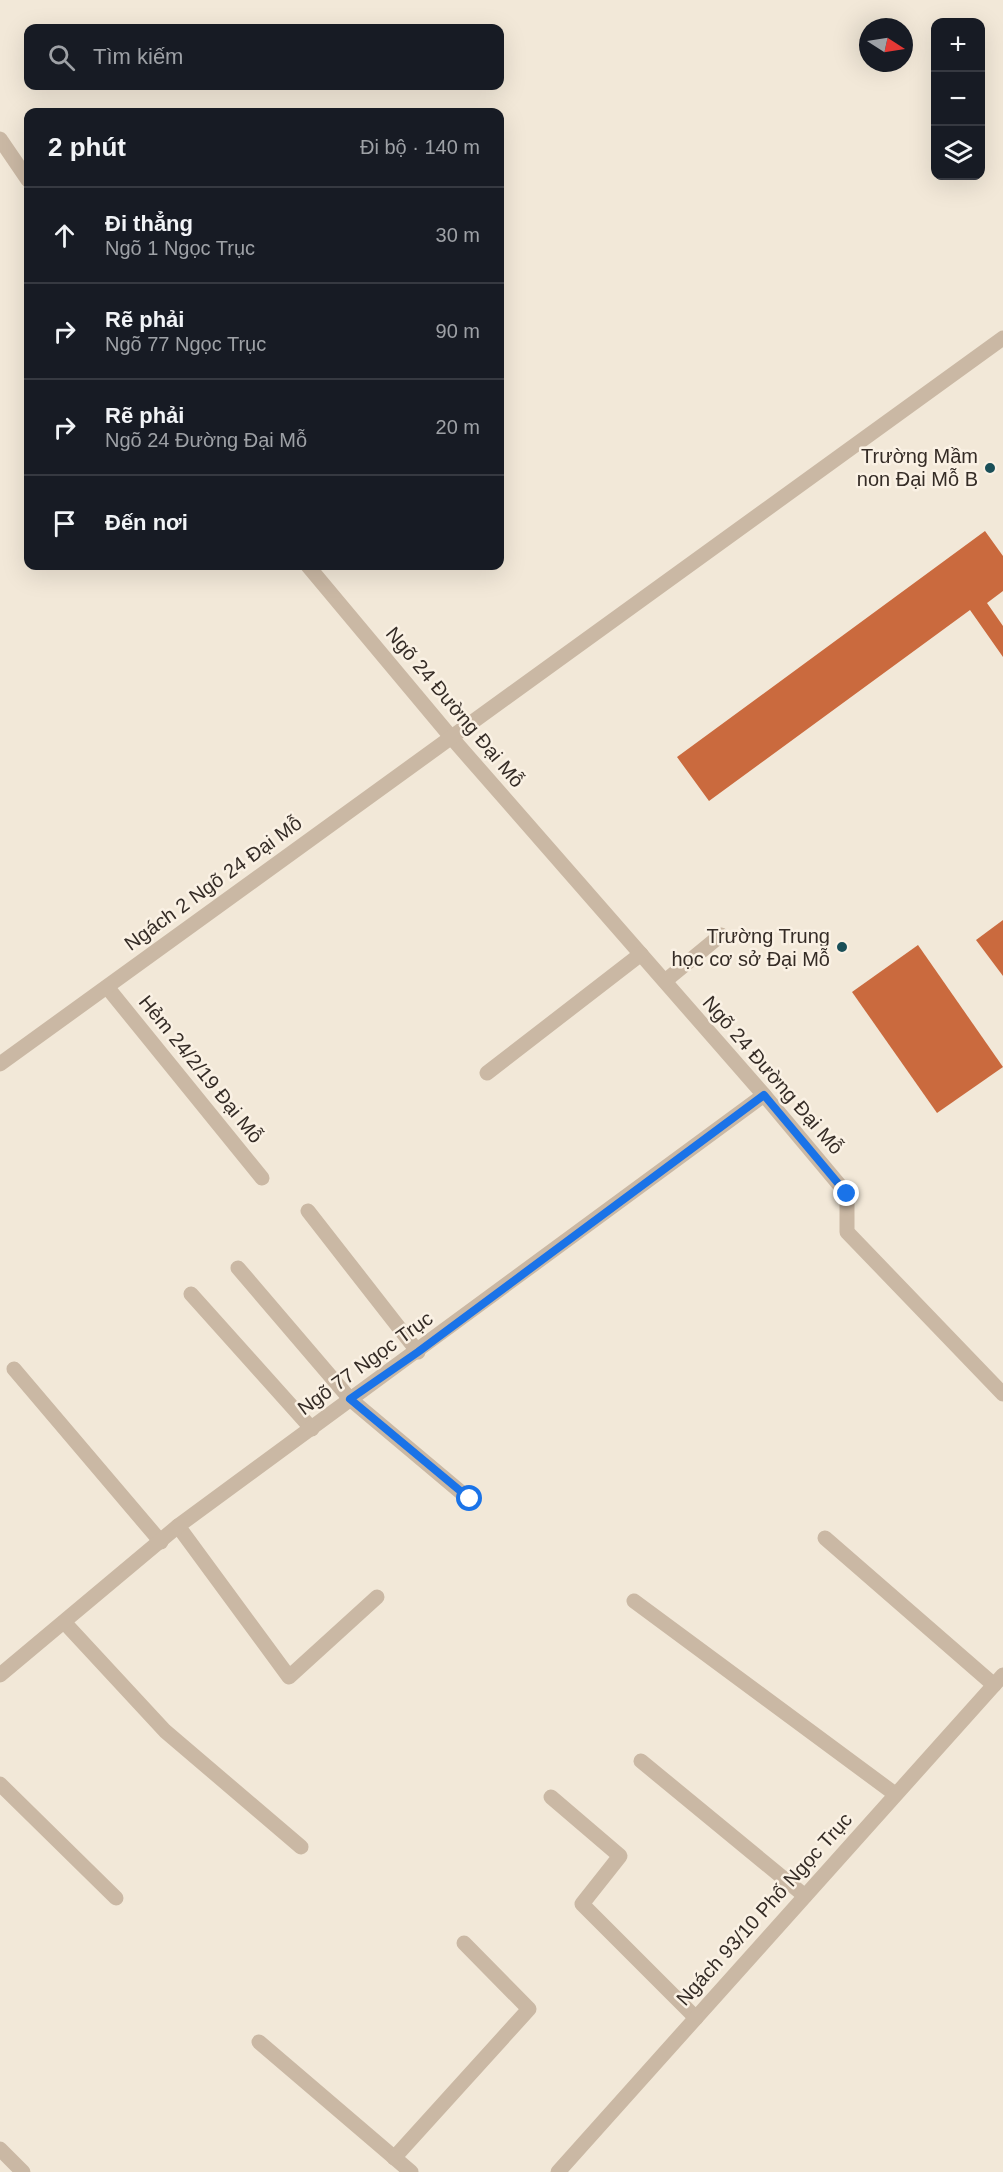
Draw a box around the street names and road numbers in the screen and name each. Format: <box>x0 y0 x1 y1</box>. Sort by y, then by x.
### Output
street label: Ngõ 24 Đường Đại Mỗ <box>382 622 528 792</box>
street label: Ngách 2 Ngõ 24 Đại Mỗ <box>120 811 306 955</box>
street label: Hẻm 24/2/19 Đại Mỗ <box>135 991 267 1147</box>
street label: Ngõ 24 Đường Đại Mỗ <box>698 991 848 1159</box>
street label: Ngõ 77 Ngọc Trục <box>293 1307 437 1419</box>
street label: Ngách 93/10 Phố Ngọc Trục <box>672 1808 856 2010</box>

